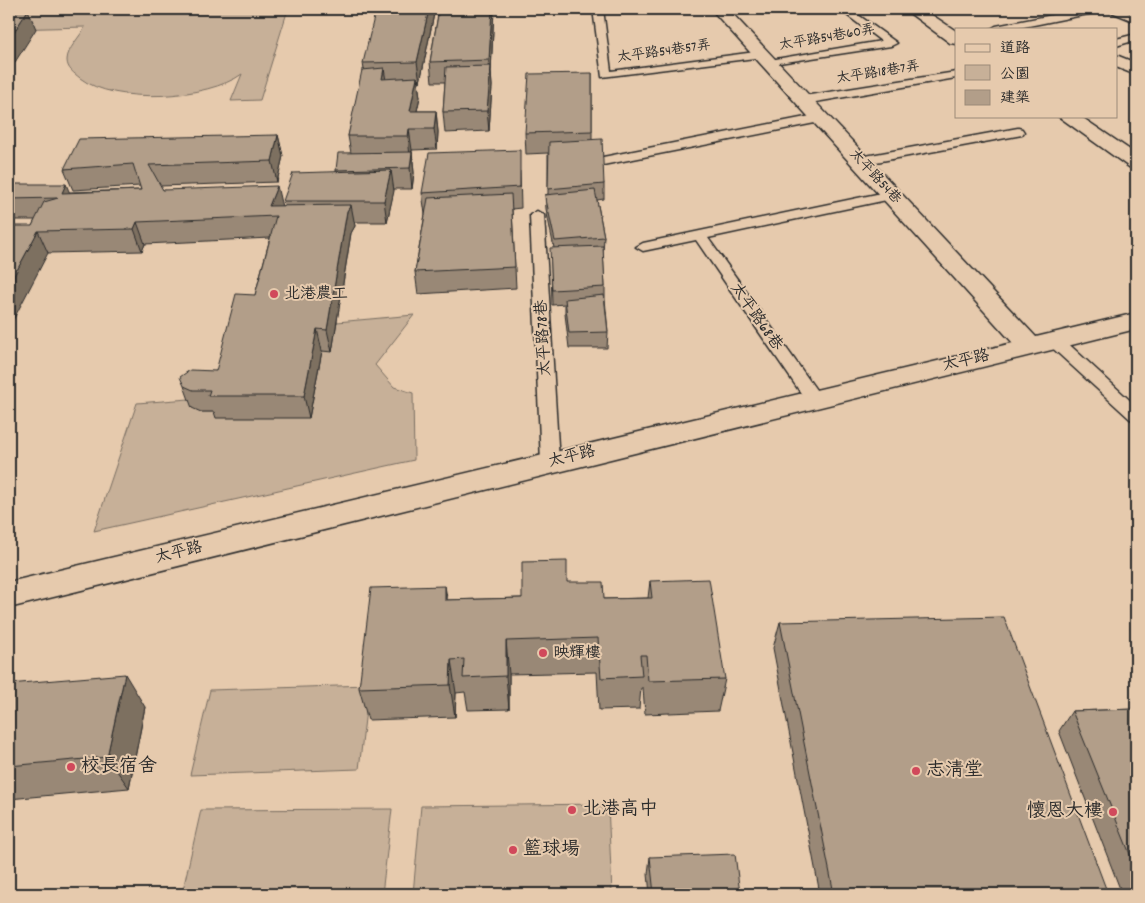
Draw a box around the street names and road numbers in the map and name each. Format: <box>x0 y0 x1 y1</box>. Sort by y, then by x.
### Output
street label: 太平路54巷60弄 <box>778 20 876 56</box>
street label: 太平路54巷57弄 <box>616 36 712 68</box>
street label: 太平路18巷7弄 <box>835 57 921 89</box>
street label: 太平路54巷 <box>844 145 906 210</box>
street label: 太平路68巷 <box>724 278 788 356</box>
street label: 太平路78巷 <box>531 299 557 377</box>
street label: 太平路 <box>940 344 992 378</box>
street label: 太平路 <box>546 440 598 474</box>
street label: 太平路 <box>153 536 205 570</box>

